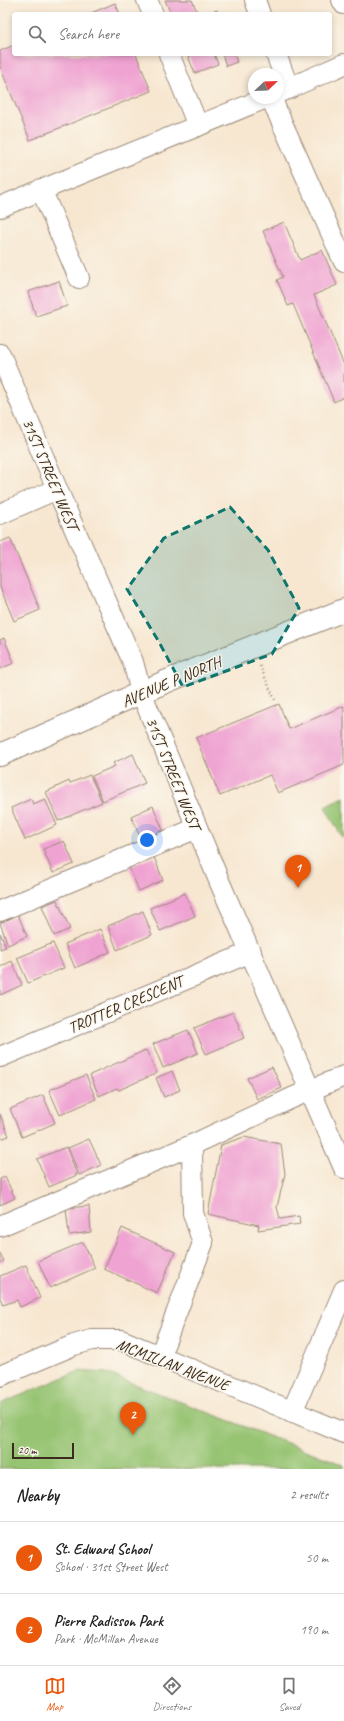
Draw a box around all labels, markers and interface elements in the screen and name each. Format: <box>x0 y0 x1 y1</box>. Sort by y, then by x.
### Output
search box <box>12 12 332 56</box>
icon: search <box>26 23 48 45</box>
text: Search here <box>58 25 119 44</box>
north arrow <box>248 68 284 104</box>
street label: 31ST STREET WEST <box>18 416 84 537</box>
street label: AVENUE P NORTH <box>119 651 227 712</box>
street label: 31ST STREET WEST <box>141 714 206 837</box>
your location <box>137 830 157 850</box>
pin: 1 <box>285 855 311 888</box>
street label: TROTTER CRESCENT <box>65 970 189 1038</box>
street label: MCMILLAN AVENUE <box>113 1334 234 1396</box>
pin: 2 <box>120 1402 146 1435</box>
scale bar <box>12 1441 74 1460</box>
text: 20 m <box>18 1443 37 1457</box>
text: Nearby <box>16 1485 59 1506</box>
text: 2 results <box>290 1487 328 1503</box>
text: St. Edward School <box>54 1540 150 1559</box>
text: 1 <box>26 1550 32 1566</box>
text: 50 m <box>306 1550 328 1566</box>
text: School · 31st Street West <box>54 1559 168 1575</box>
text: Pierre Radisson Park <box>54 1612 163 1631</box>
text: 2 <box>26 1622 32 1638</box>
text: 190 m <box>300 1622 328 1638</box>
text: Park · McMillan Avenue <box>54 1631 158 1647</box>
tab: Map <box>44 1675 66 1713</box>
tab: Directions <box>153 1675 191 1713</box>
tab: Saved <box>278 1675 300 1713</box>

